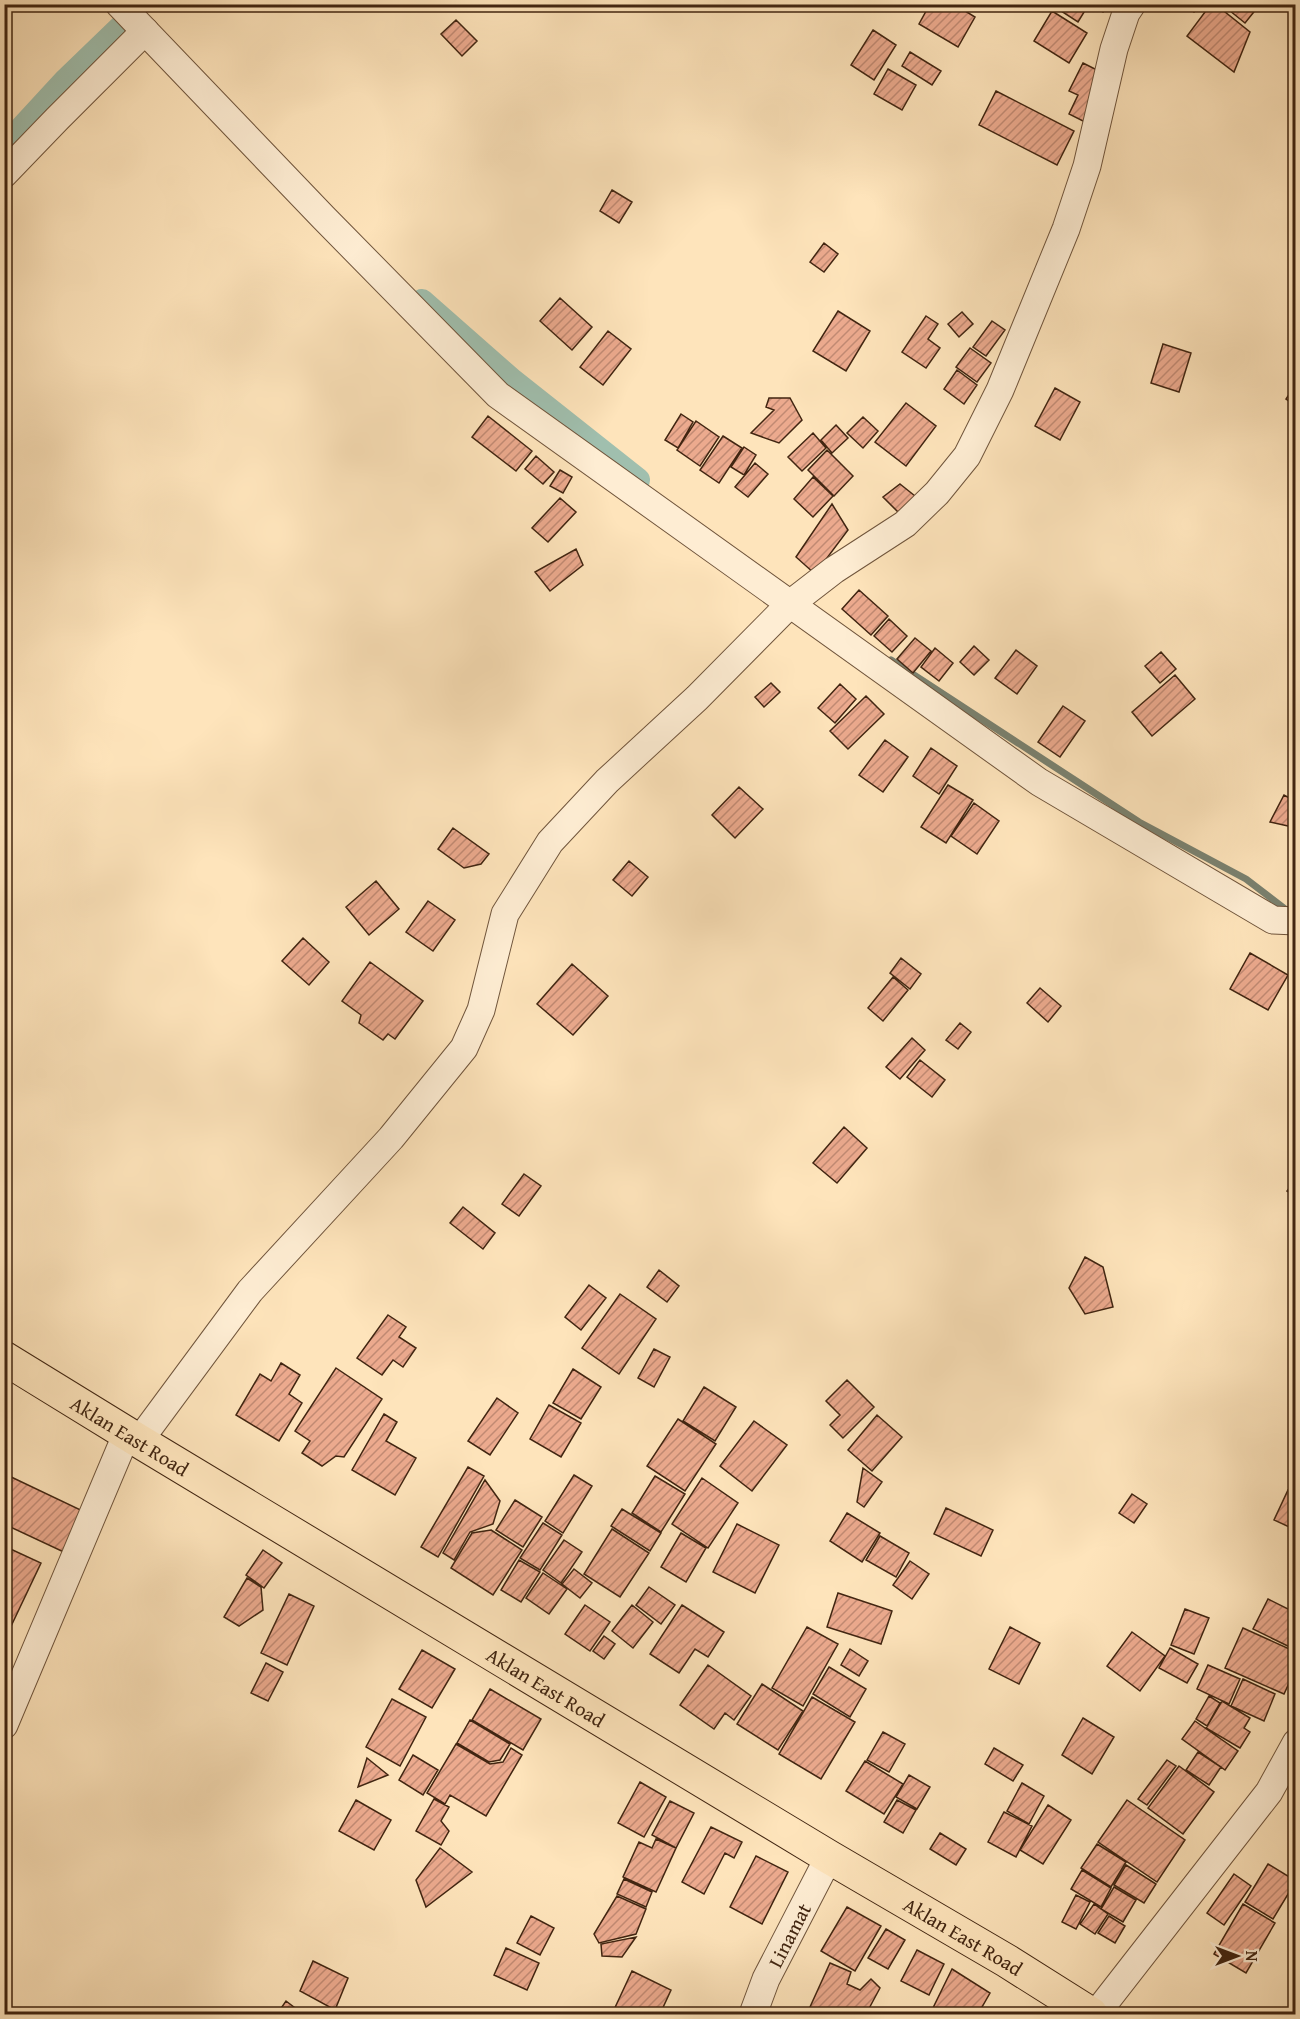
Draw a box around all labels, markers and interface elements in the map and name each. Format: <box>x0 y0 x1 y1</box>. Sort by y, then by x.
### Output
street label: Aklan East Road <box>65 1388 195 1483</box>
street label: Aklan East Road <box>481 1640 611 1734</box>
street label: Aklan East Road <box>898 1889 1029 1982</box>
street label: Linamat <box>760 1898 817 1972</box>
north arrow <box>1207 1926 1267 1986</box>
text: N <box>1240 1951 1264 1962</box>

